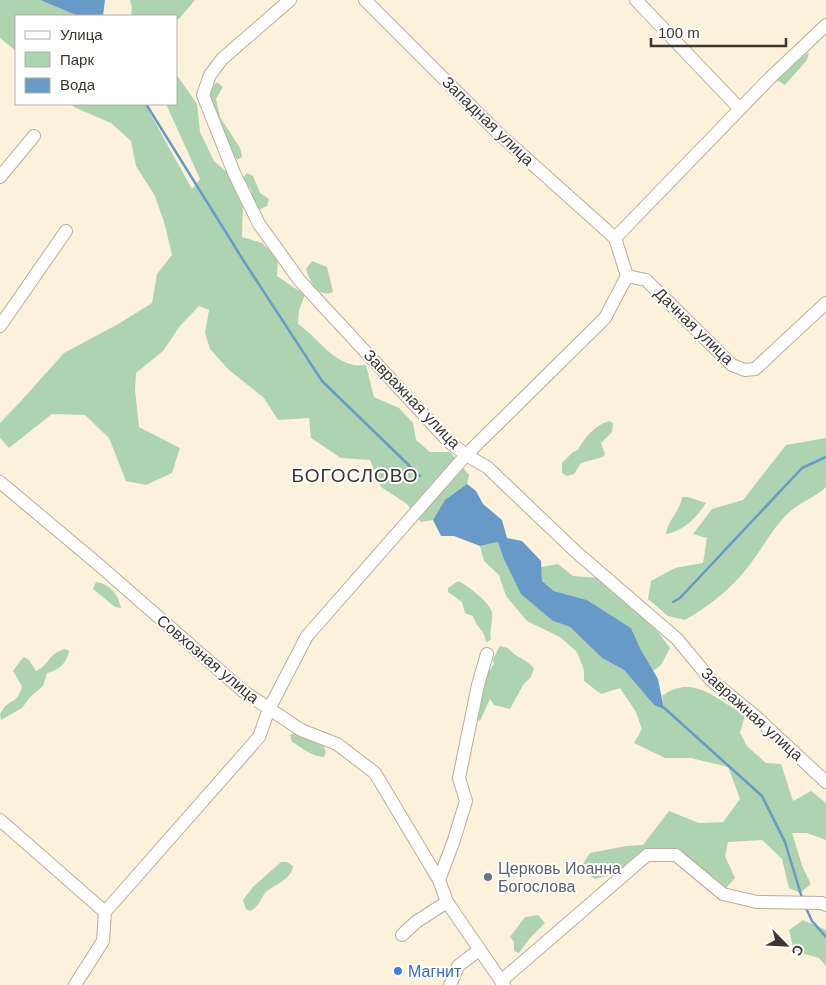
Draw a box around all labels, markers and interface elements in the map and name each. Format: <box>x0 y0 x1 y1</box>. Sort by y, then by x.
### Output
legend <box>15 15 178 105</box>
scale bar <box>651 15 786 47</box>
text: 100 m <box>658 24 700 41</box>
text: Улица <box>60 26 103 43</box>
text: Парк <box>60 51 94 68</box>
street label: Западная улица <box>439 73 537 169</box>
text: Вода <box>60 76 96 93</box>
street label: Дачная улица <box>651 284 737 368</box>
street label: Завражная улица <box>361 346 463 452</box>
district label: БОГОСЛОВО <box>291 465 419 486</box>
street label: Совхозная улица <box>154 611 262 707</box>
street label: Завражная улица <box>698 664 806 764</box>
place label: Церковь Иоанна Богослова <box>498 860 621 895</box>
marker: Церковь Иоанна Богослова <box>482 871 494 883</box>
north arrow <box>761 920 811 970</box>
text: С <box>789 942 807 958</box>
place label: Магнит <box>408 963 462 980</box>
marker: Магнит <box>392 965 404 977</box>

